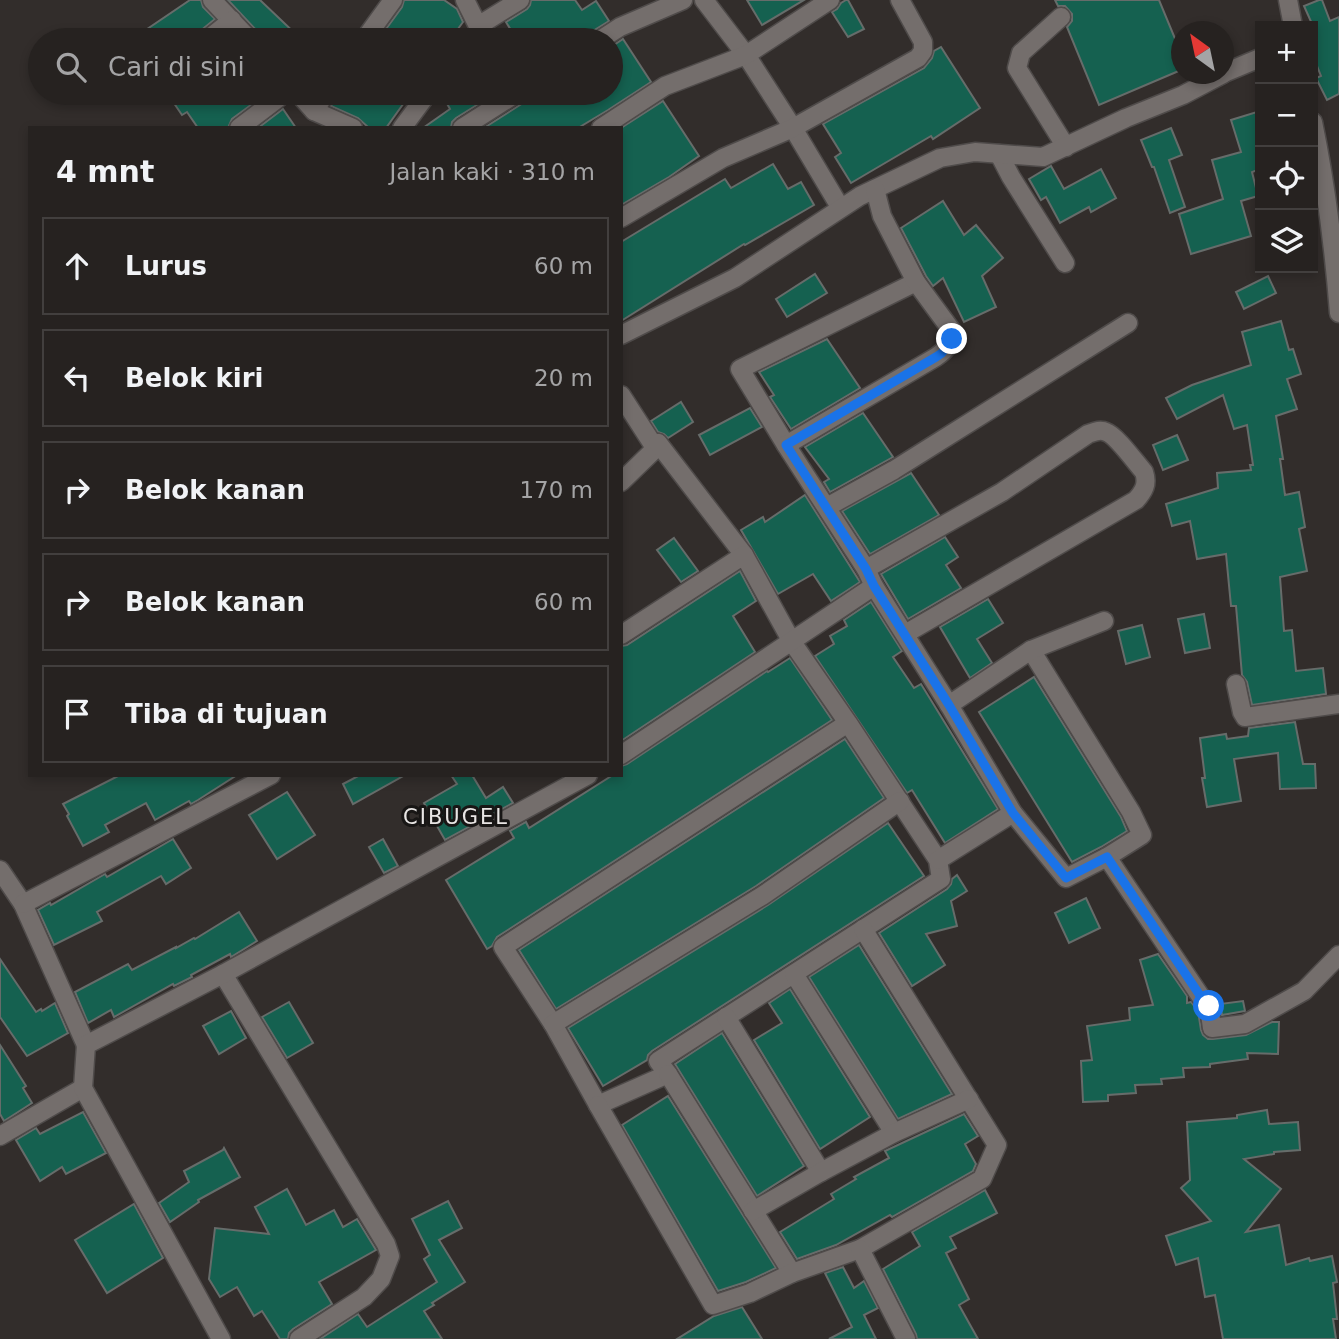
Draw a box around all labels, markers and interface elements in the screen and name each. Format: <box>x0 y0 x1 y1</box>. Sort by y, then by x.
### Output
north arrow <box>1171 21 1234 84</box>
map controls <box>1255 21 1318 273</box>
button: + <box>1255 21 1318 84</box>
search box <box>28 28 623 105</box>
icon: search <box>52 48 90 86</box>
text: Cari di sini <box>108 52 245 82</box>
button: − <box>1255 84 1318 147</box>
button: locate <box>1255 147 1318 210</box>
text: 4 mnt <box>56 154 154 189</box>
text: Jalan kaki · 310 m <box>389 159 595 185</box>
button: layers <box>1255 210 1318 273</box>
icon: ahead <box>58 247 96 285</box>
text: Lurus <box>125 251 207 281</box>
text: 60 m <box>534 253 593 279</box>
route end <box>936 323 967 354</box>
icon: left <box>58 359 96 397</box>
text: Belok kiri <box>125 363 264 393</box>
text: 20 m <box>534 365 593 391</box>
icon: right <box>58 471 96 509</box>
text: Belok kanan <box>125 475 305 505</box>
text: 170 m <box>519 477 593 503</box>
icon: right <box>58 583 96 621</box>
text: Belok kanan <box>125 587 305 617</box>
text: 60 m <box>534 589 593 615</box>
icon: arrive <box>58 695 96 733</box>
text: Tiba di tujuan <box>125 699 328 729</box>
district label: CIBUGEL <box>403 805 509 829</box>
route start <box>1193 990 1224 1021</box>

